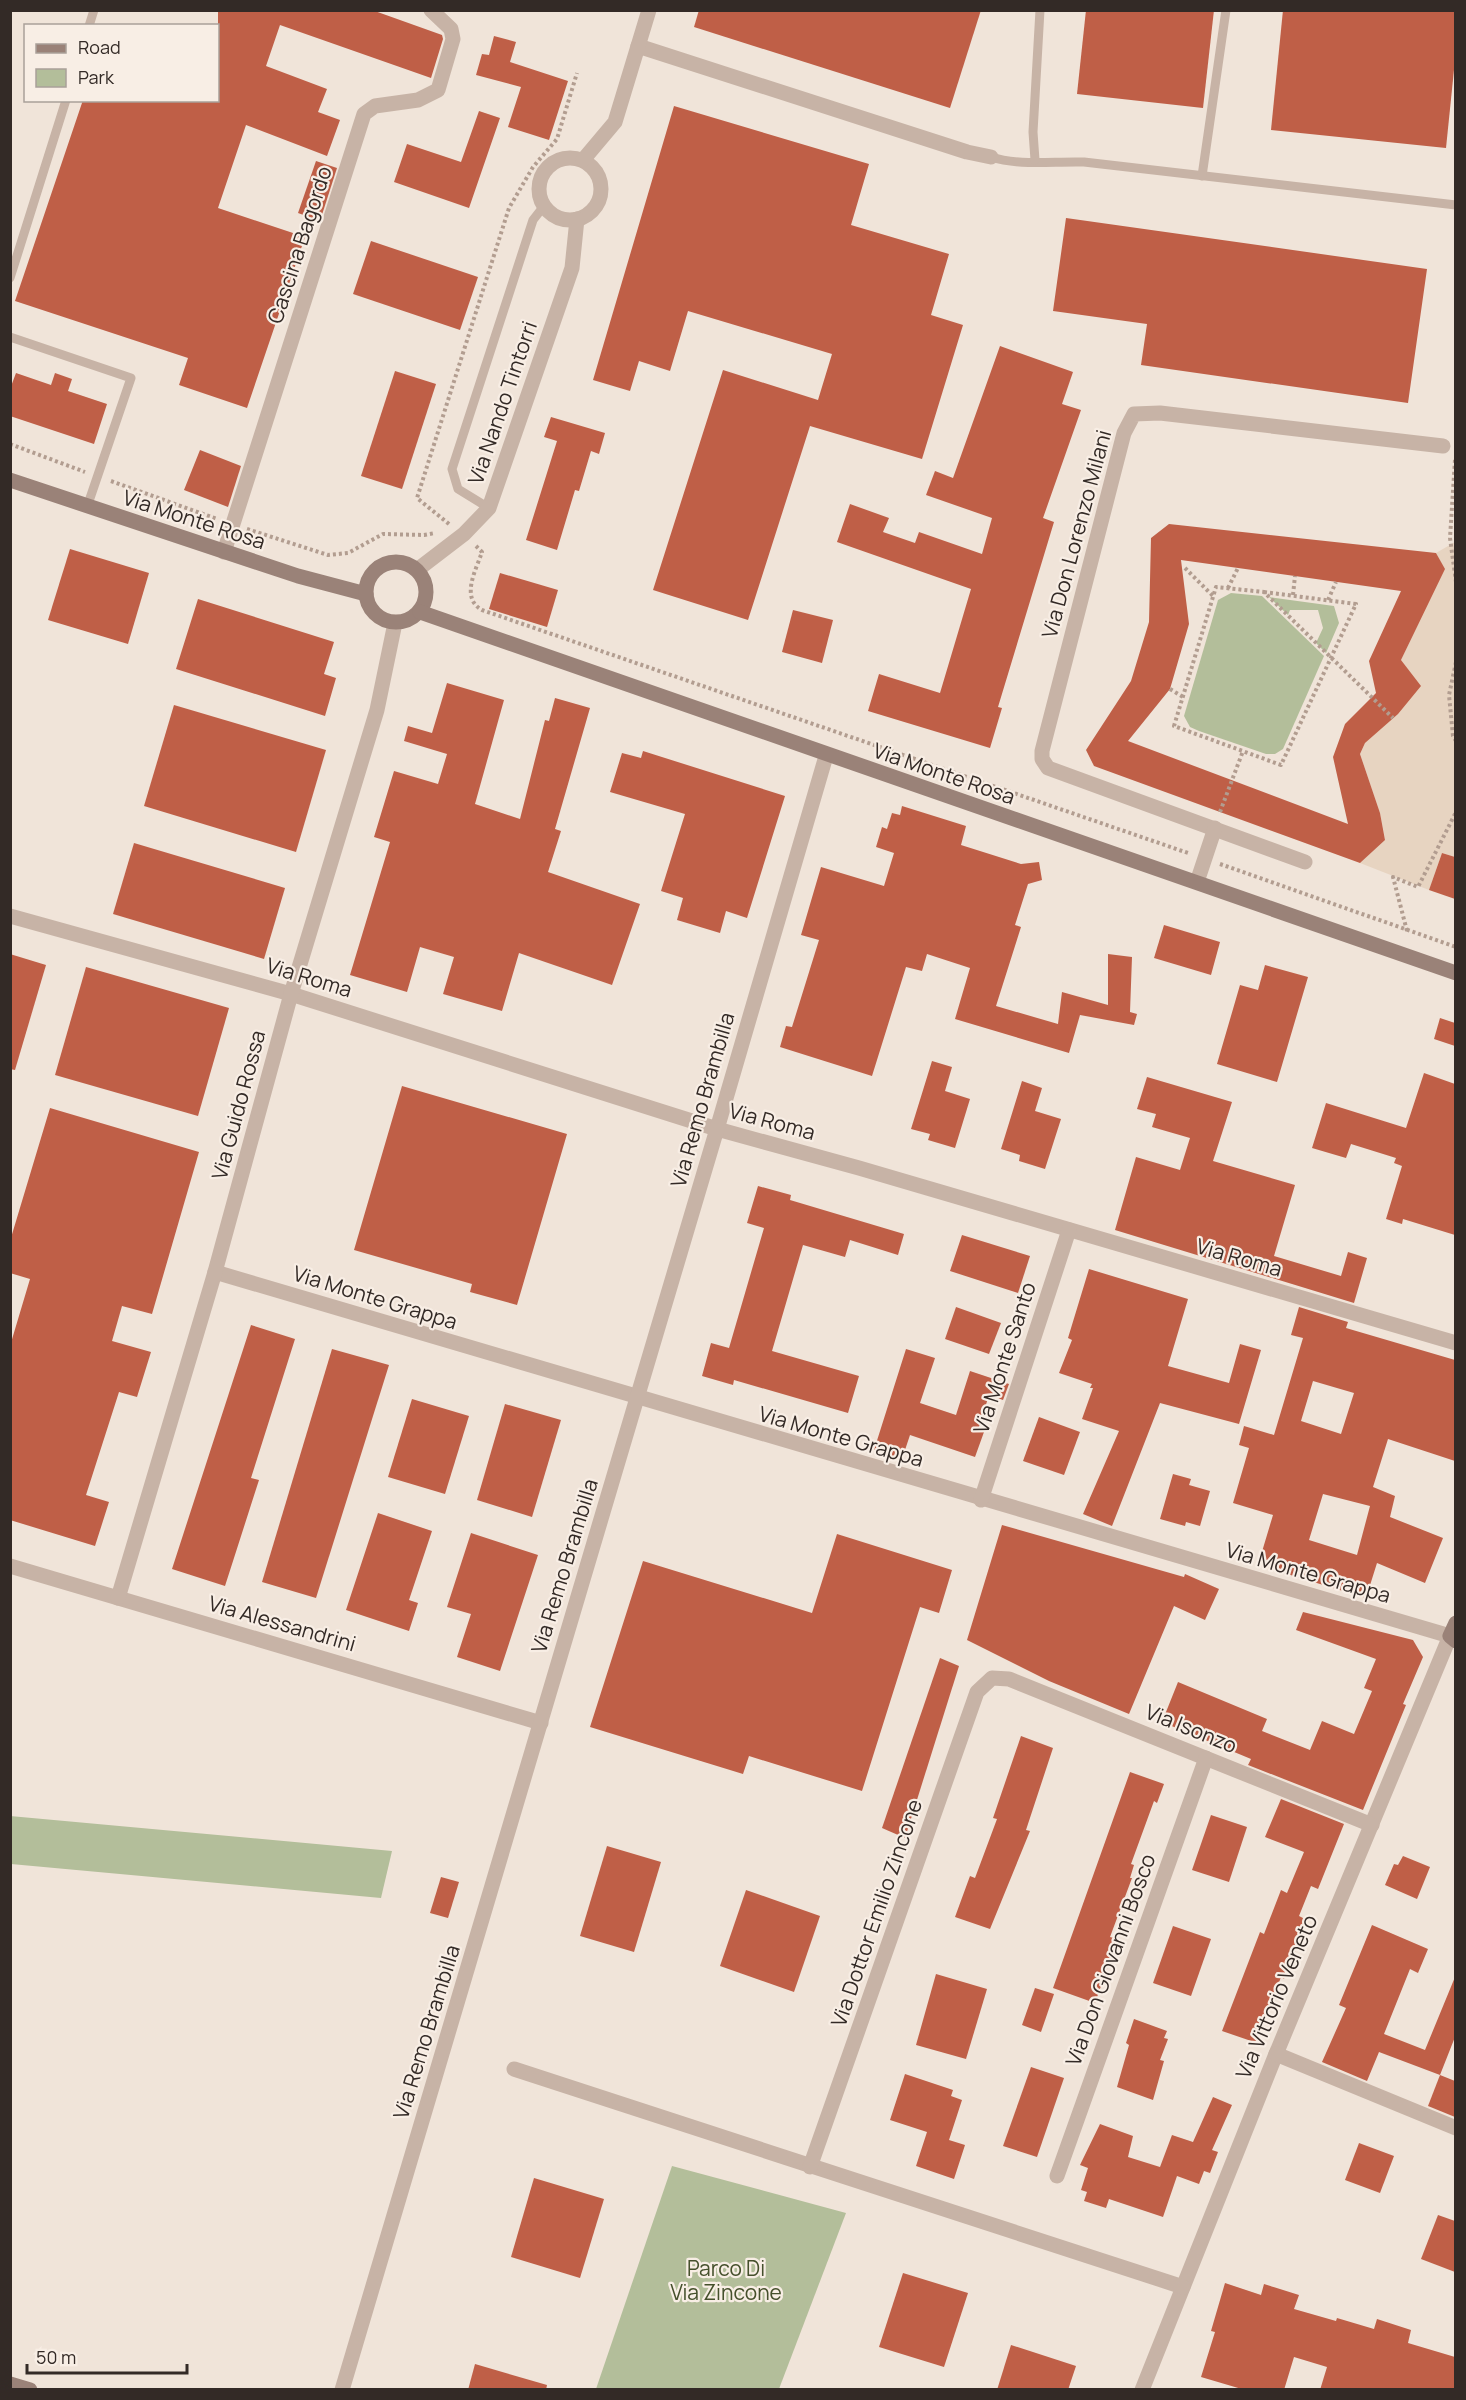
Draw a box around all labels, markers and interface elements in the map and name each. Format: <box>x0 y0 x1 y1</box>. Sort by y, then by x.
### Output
legend <box>24 24 219 102</box>
text: Road <box>78 35 121 59</box>
text: Park <box>78 65 115 89</box>
street label: Cascina Bagordo <box>260 162 338 327</box>
street label: Via Nando Tintorri <box>461 317 543 488</box>
street label: Via Don Lorenzo Milani <box>1035 426 1117 641</box>
street label: Via Monte Rosa <box>119 483 269 555</box>
street label: Via Monte Rosa <box>870 736 1019 810</box>
street label: Via Roma <box>263 951 356 1003</box>
street label: Via Remo Brambilla <box>664 1009 740 1191</box>
street label: Via Guido Rossa <box>205 1027 271 1183</box>
street label: Via Roma <box>726 1096 818 1146</box>
street label: Via Roma <box>1193 1231 1286 1283</box>
street label: Via Monte Grappa <box>290 1259 461 1335</box>
street label: Via Monte Santo <box>966 1278 1042 1437</box>
street label: Via Monte Grappa <box>756 1399 927 1473</box>
street label: Via Remo Brambilla <box>524 1475 604 1656</box>
street label: Via Monte Grappa <box>1223 1535 1394 1609</box>
street label: Via Alessandrini <box>205 1589 359 1657</box>
street label: Via Isonzo <box>1141 1697 1241 1759</box>
street label: Via Dottor Emilio Zincone <box>824 1795 928 2030</box>
street label: Via Don Giovanni Bosco <box>1059 1850 1161 2070</box>
street label: Via Vittorio Veneto <box>1229 1910 1323 2083</box>
street label: Via Remo Brambilla <box>386 1941 466 2122</box>
park label: Parco Di Via Zincone <box>670 2254 782 2306</box>
scale bar <box>27 2337 188 2375</box>
text: 50 m <box>36 2345 76 2369</box>

